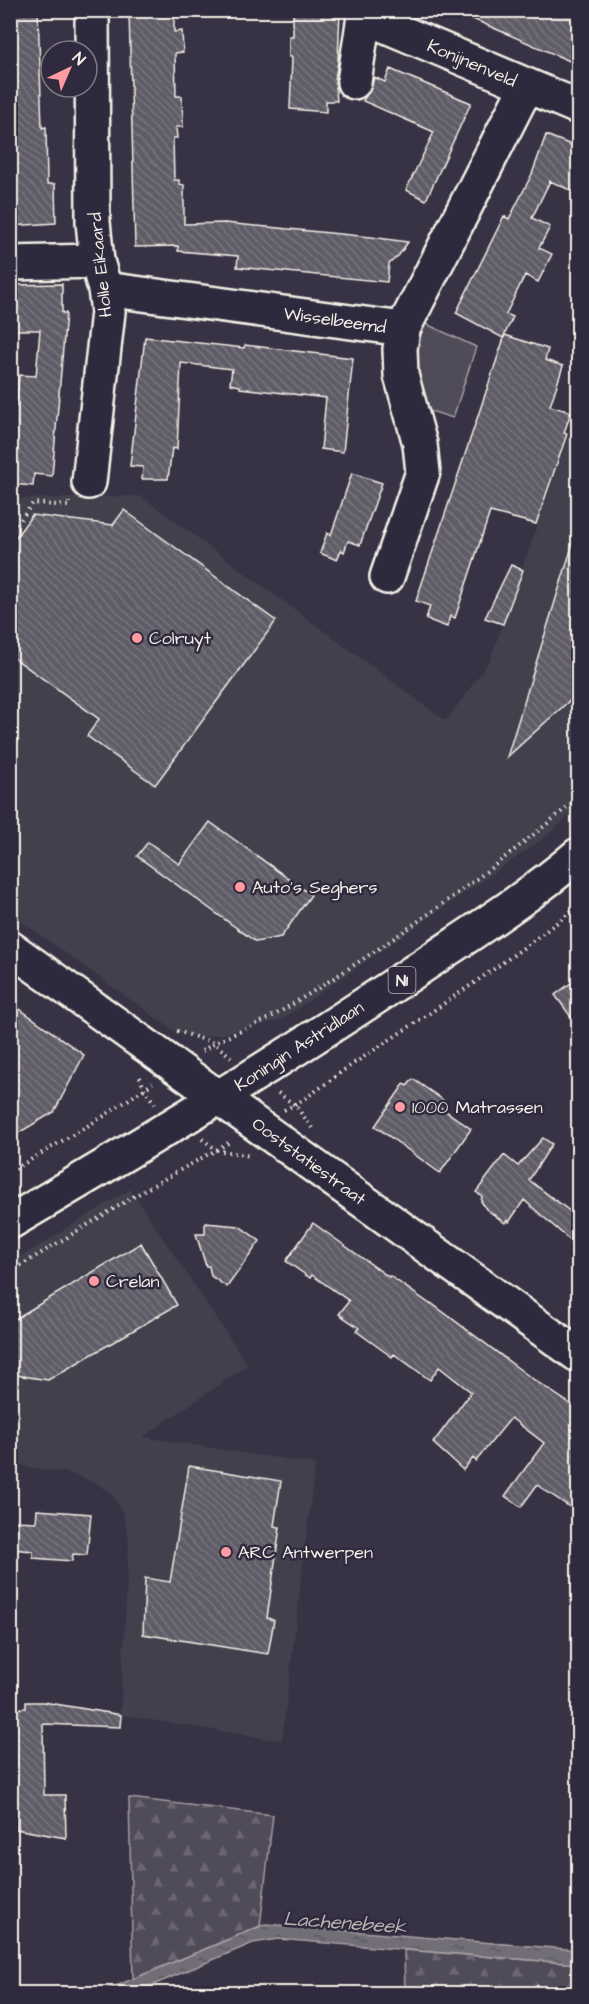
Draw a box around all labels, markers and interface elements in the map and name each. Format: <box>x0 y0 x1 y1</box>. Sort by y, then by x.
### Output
street label: Konijnenveld <box>423 33 520 93</box>
north arrow <box>39 39 99 99</box>
text: N <box>67 48 90 70</box>
street label: Holle Eikaard <box>83 211 118 319</box>
street label: Wisselbeemd <box>282 301 388 340</box>
place label: Colruyt <box>149 626 212 652</box>
marker: Colruyt <box>130 631 144 645</box>
place label: Auto's Seghers <box>252 875 377 901</box>
marker: Auto's Seghers <box>233 880 247 894</box>
road number: N1 <box>388 967 416 993</box>
street label: Koningin Astridlaan <box>230 995 369 1099</box>
place label: 1000 Matrassen <box>412 1095 543 1120</box>
marker: 1000 Matrassen <box>393 1100 407 1114</box>
street label: Ooststatiestraat <box>247 1111 371 1212</box>
place label: Crelan <box>106 1269 159 1294</box>
marker: Crelan <box>87 1274 101 1288</box>
place label: ARC Antwerpen <box>238 1540 373 1565</box>
marker: ARC Antwerpen <box>219 1545 233 1559</box>
water label: Lachenebeek <box>282 1905 408 1941</box>

